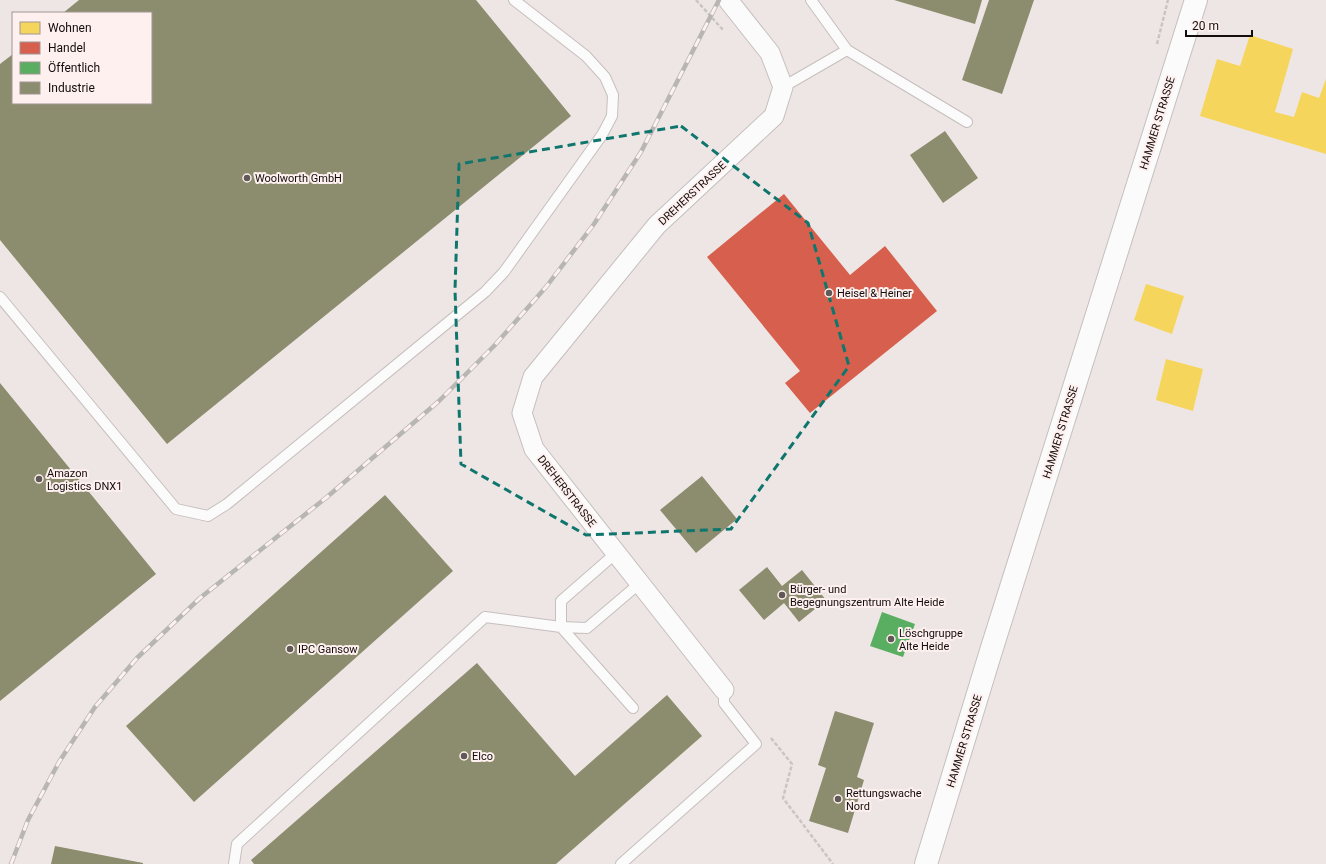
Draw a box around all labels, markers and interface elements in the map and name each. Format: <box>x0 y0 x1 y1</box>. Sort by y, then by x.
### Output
legend <box>12 12 152 104</box>
scale bar <box>1186 12 1252 38</box>
text: 20 m <box>1192 19 1219 33</box>
text: Wohnen <box>48 21 92 35</box>
text: Handel <box>48 41 86 55</box>
text: Öffentlich <box>48 60 100 75</box>
street label: HAMMER STRASSE <box>1137 75 1178 171</box>
text: Industrie <box>48 81 95 95</box>
street label: DREHERSTRASSE <box>656 159 729 228</box>
place label: Woolworth GmbH <box>255 172 342 185</box>
marker: Woolworth GmbH <box>242 173 252 183</box>
place label: Heisel & Heiner <box>837 287 912 300</box>
marker: Heisel & Heiner <box>824 288 834 298</box>
street label: HAMMER STRASSE <box>1040 384 1081 480</box>
street label: DREHERSTRASSE <box>535 453 599 530</box>
place label: Amazon Logistics DNX1 <box>47 467 122 493</box>
marker: Amazon Logistics DNX1 <box>34 474 44 484</box>
place label: Bürger- und Begegnungszentrum Alte Heide <box>790 583 945 609</box>
marker: Bürger- und Begegnungszentrum Alte Heide <box>777 590 787 600</box>
place label: Löschgruppe Alte Heide <box>899 627 963 653</box>
marker: Löschgruppe Alte Heide <box>886 634 896 644</box>
place label: IPC Gansow <box>298 643 358 656</box>
marker: IPC Gansow <box>285 644 295 654</box>
street label: HAMMER STRASSE <box>944 693 985 789</box>
place label: Elco <box>472 750 493 763</box>
marker: Elco <box>459 751 469 761</box>
place label: Rettungswache Nord <box>846 787 922 813</box>
marker: Rettungswache Nord <box>833 794 843 804</box>

